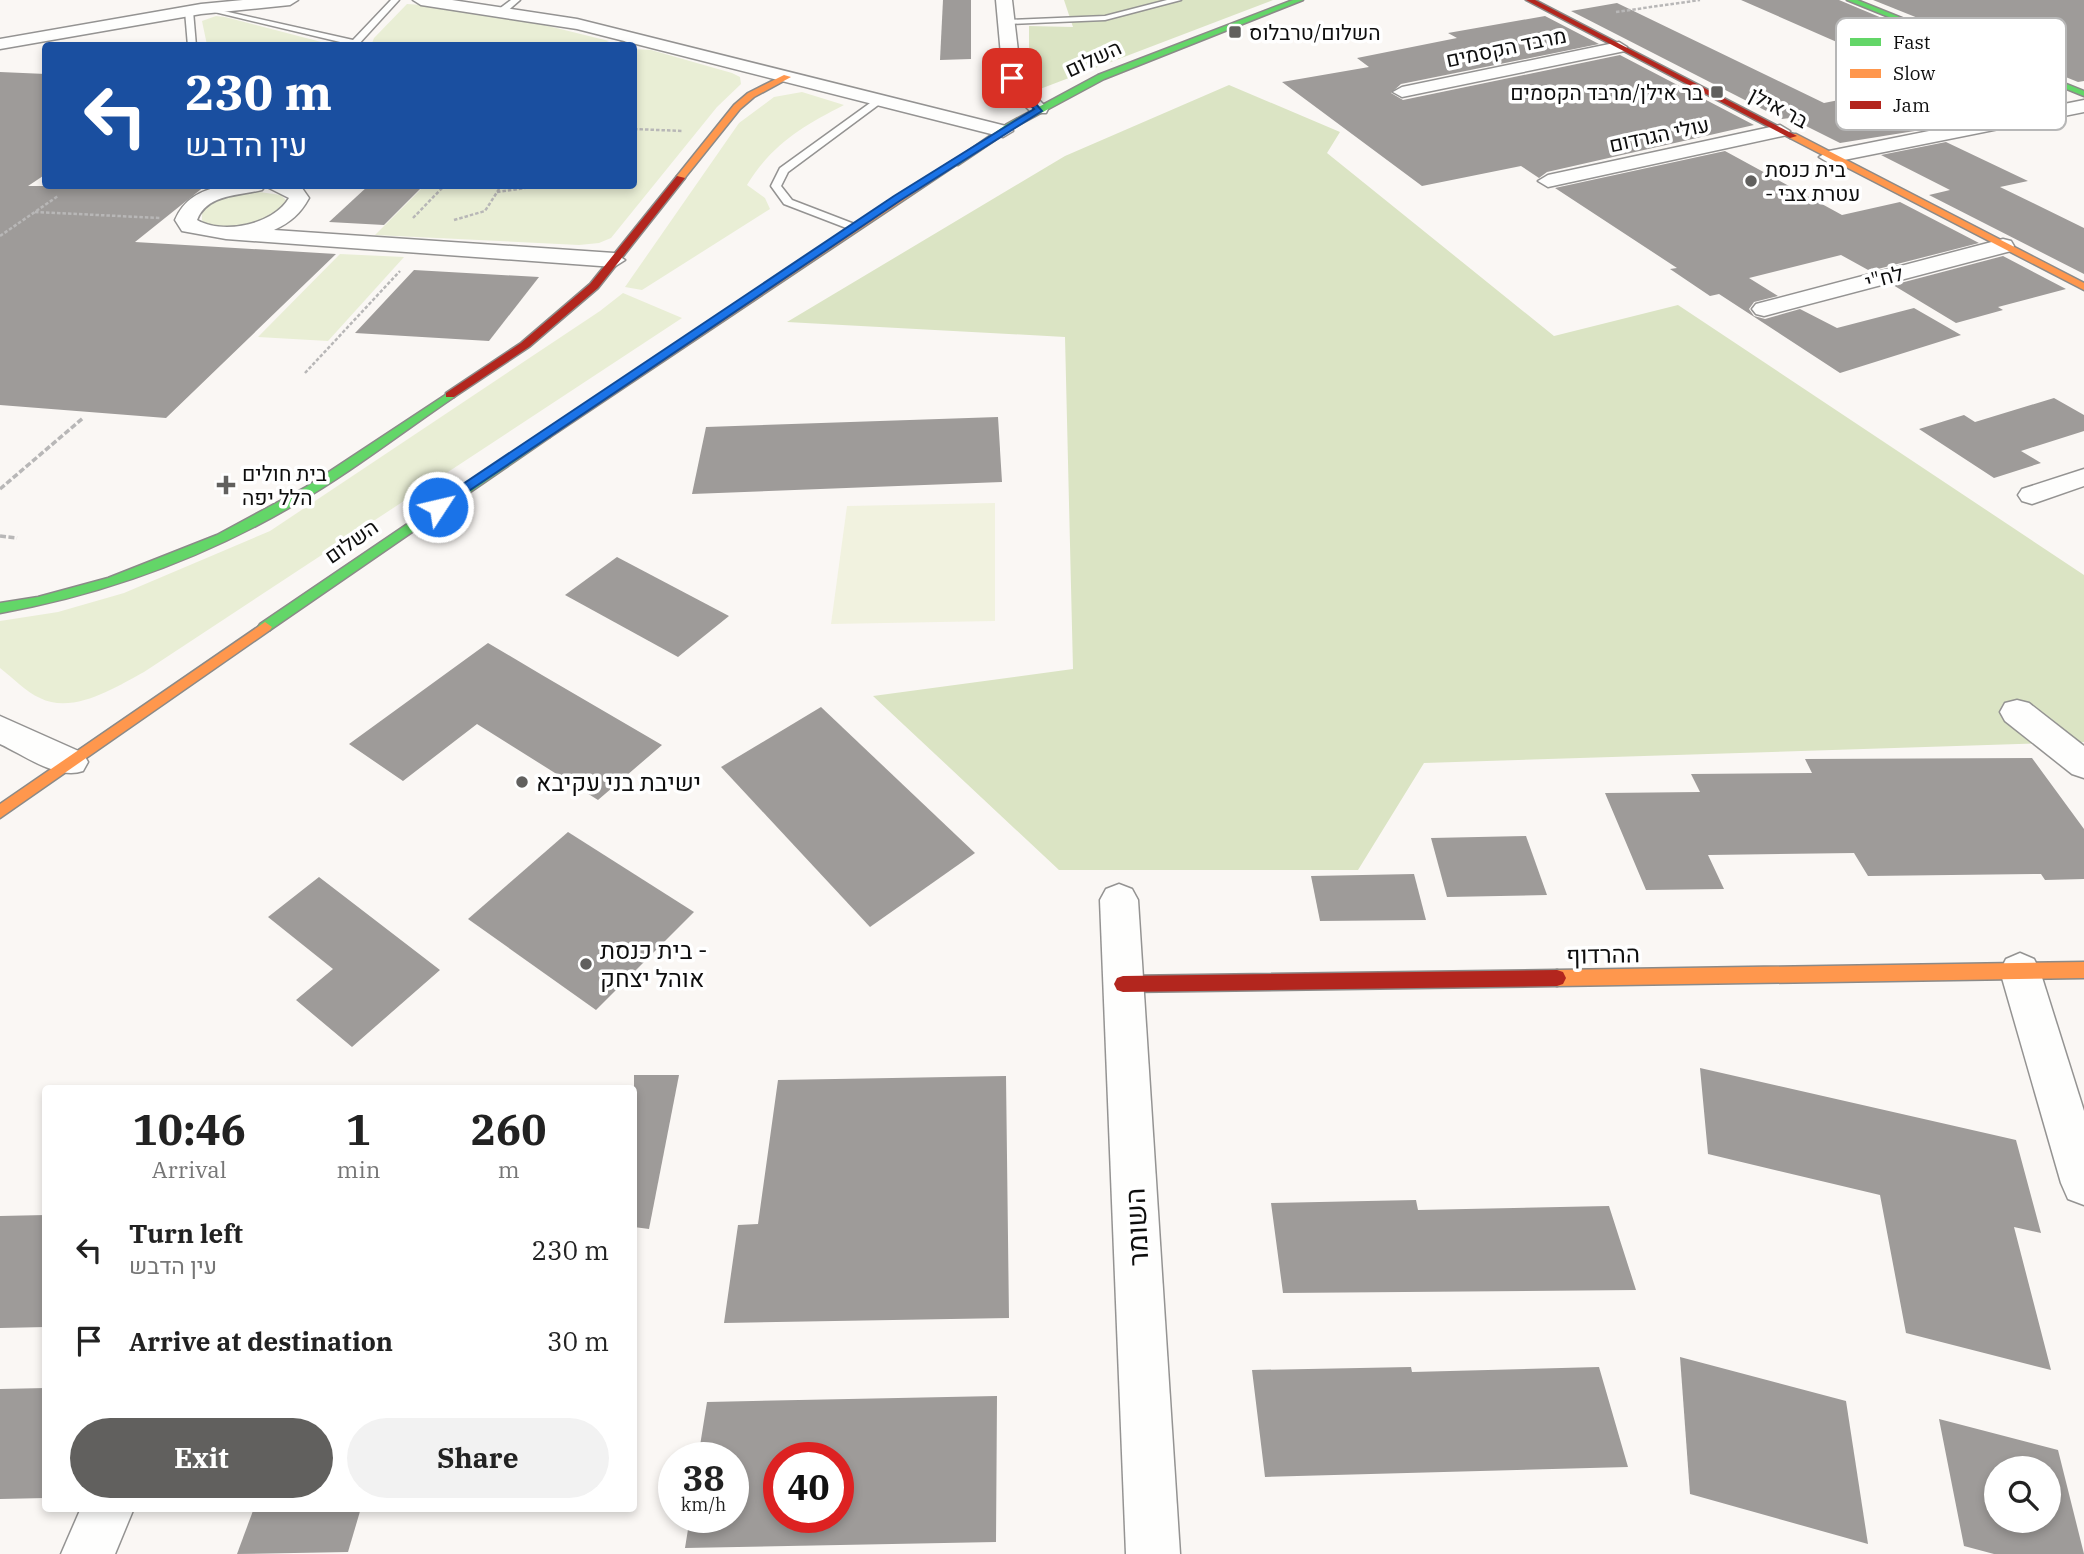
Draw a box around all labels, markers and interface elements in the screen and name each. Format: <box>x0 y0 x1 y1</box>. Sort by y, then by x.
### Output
place label: השלום/טרבלוס <box>1249 18 1381 46</box>
legend <box>1836 18 2066 130</box>
street label: מרבד הקסמים <box>1443 21 1569 73</box>
marker: השלום/טרבלוס <box>1227 24 1243 40</box>
text: Fast <box>1893 30 1931 54</box>
street label: השלום <box>1060 33 1126 83</box>
pin <box>982 48 1042 108</box>
icon: arrive <box>993 59 1031 97</box>
text: 230 m <box>185 60 332 123</box>
text: Slow <box>1893 61 1935 85</box>
icon: left <box>70 70 161 161</box>
place label: בר אילן/מרבד הקסמים <box>1510 78 1703 106</box>
street label: בר אילן <box>1745 80 1813 134</box>
marker: בר אילן/מרבד הקסמים <box>1709 84 1725 100</box>
text: Jam <box>1893 93 1930 117</box>
street label: עולי הגרדום <box>1606 110 1712 158</box>
text: עין הדבש <box>185 123 308 165</box>
place label: בית כנסת - עטרת צבי <box>1765 155 1860 207</box>
marker: בית כנסת - עטרת צבי <box>1743 173 1759 189</box>
street label: לח"י <box>1862 258 1906 296</box>
place label: בית חולים הלל יפה <box>242 459 327 511</box>
position arrow <box>401 470 475 544</box>
marker: בית חולים הלל יפה <box>216 475 236 495</box>
street label: השלום <box>319 513 383 569</box>
place label: ישיבת בני עקיבא <box>536 766 701 798</box>
marker: ישיבת בני עקיבא <box>514 774 530 790</box>
place label: בית כנסת - אוהל יצחק <box>600 934 707 994</box>
street label: ההרדוף <box>1566 937 1640 971</box>
marker: בית כנסת - אוהל יצחק <box>578 956 594 972</box>
text: 10:46 <box>132 1102 246 1157</box>
text: 1 <box>346 1102 371 1157</box>
text: 260 <box>471 1102 546 1157</box>
text: Arrival <box>152 1154 227 1184</box>
text: min <box>337 1154 380 1184</box>
text: m <box>498 1154 520 1184</box>
street label: השומר <box>1115 1187 1157 1267</box>
text: Turn left <box>129 1216 243 1250</box>
icon: left <box>70 1231 108 1269</box>
text: 230 m <box>531 1233 609 1267</box>
text: עין הדבש <box>129 1250 217 1280</box>
icon: arrive <box>70 1322 108 1360</box>
text: Arrive at destination <box>129 1324 393 1358</box>
text: 30 m <box>547 1324 609 1358</box>
button: Exit <box>70 1418 333 1498</box>
button: Share <box>347 1418 609 1498</box>
speed limit sign: 40 <box>763 1442 854 1533</box>
text: 38 <box>682 1455 725 1501</box>
map controls <box>1984 1456 2061 1533</box>
button: search <box>1984 1456 2061 1533</box>
text: km/h <box>681 1493 726 1516</box>

